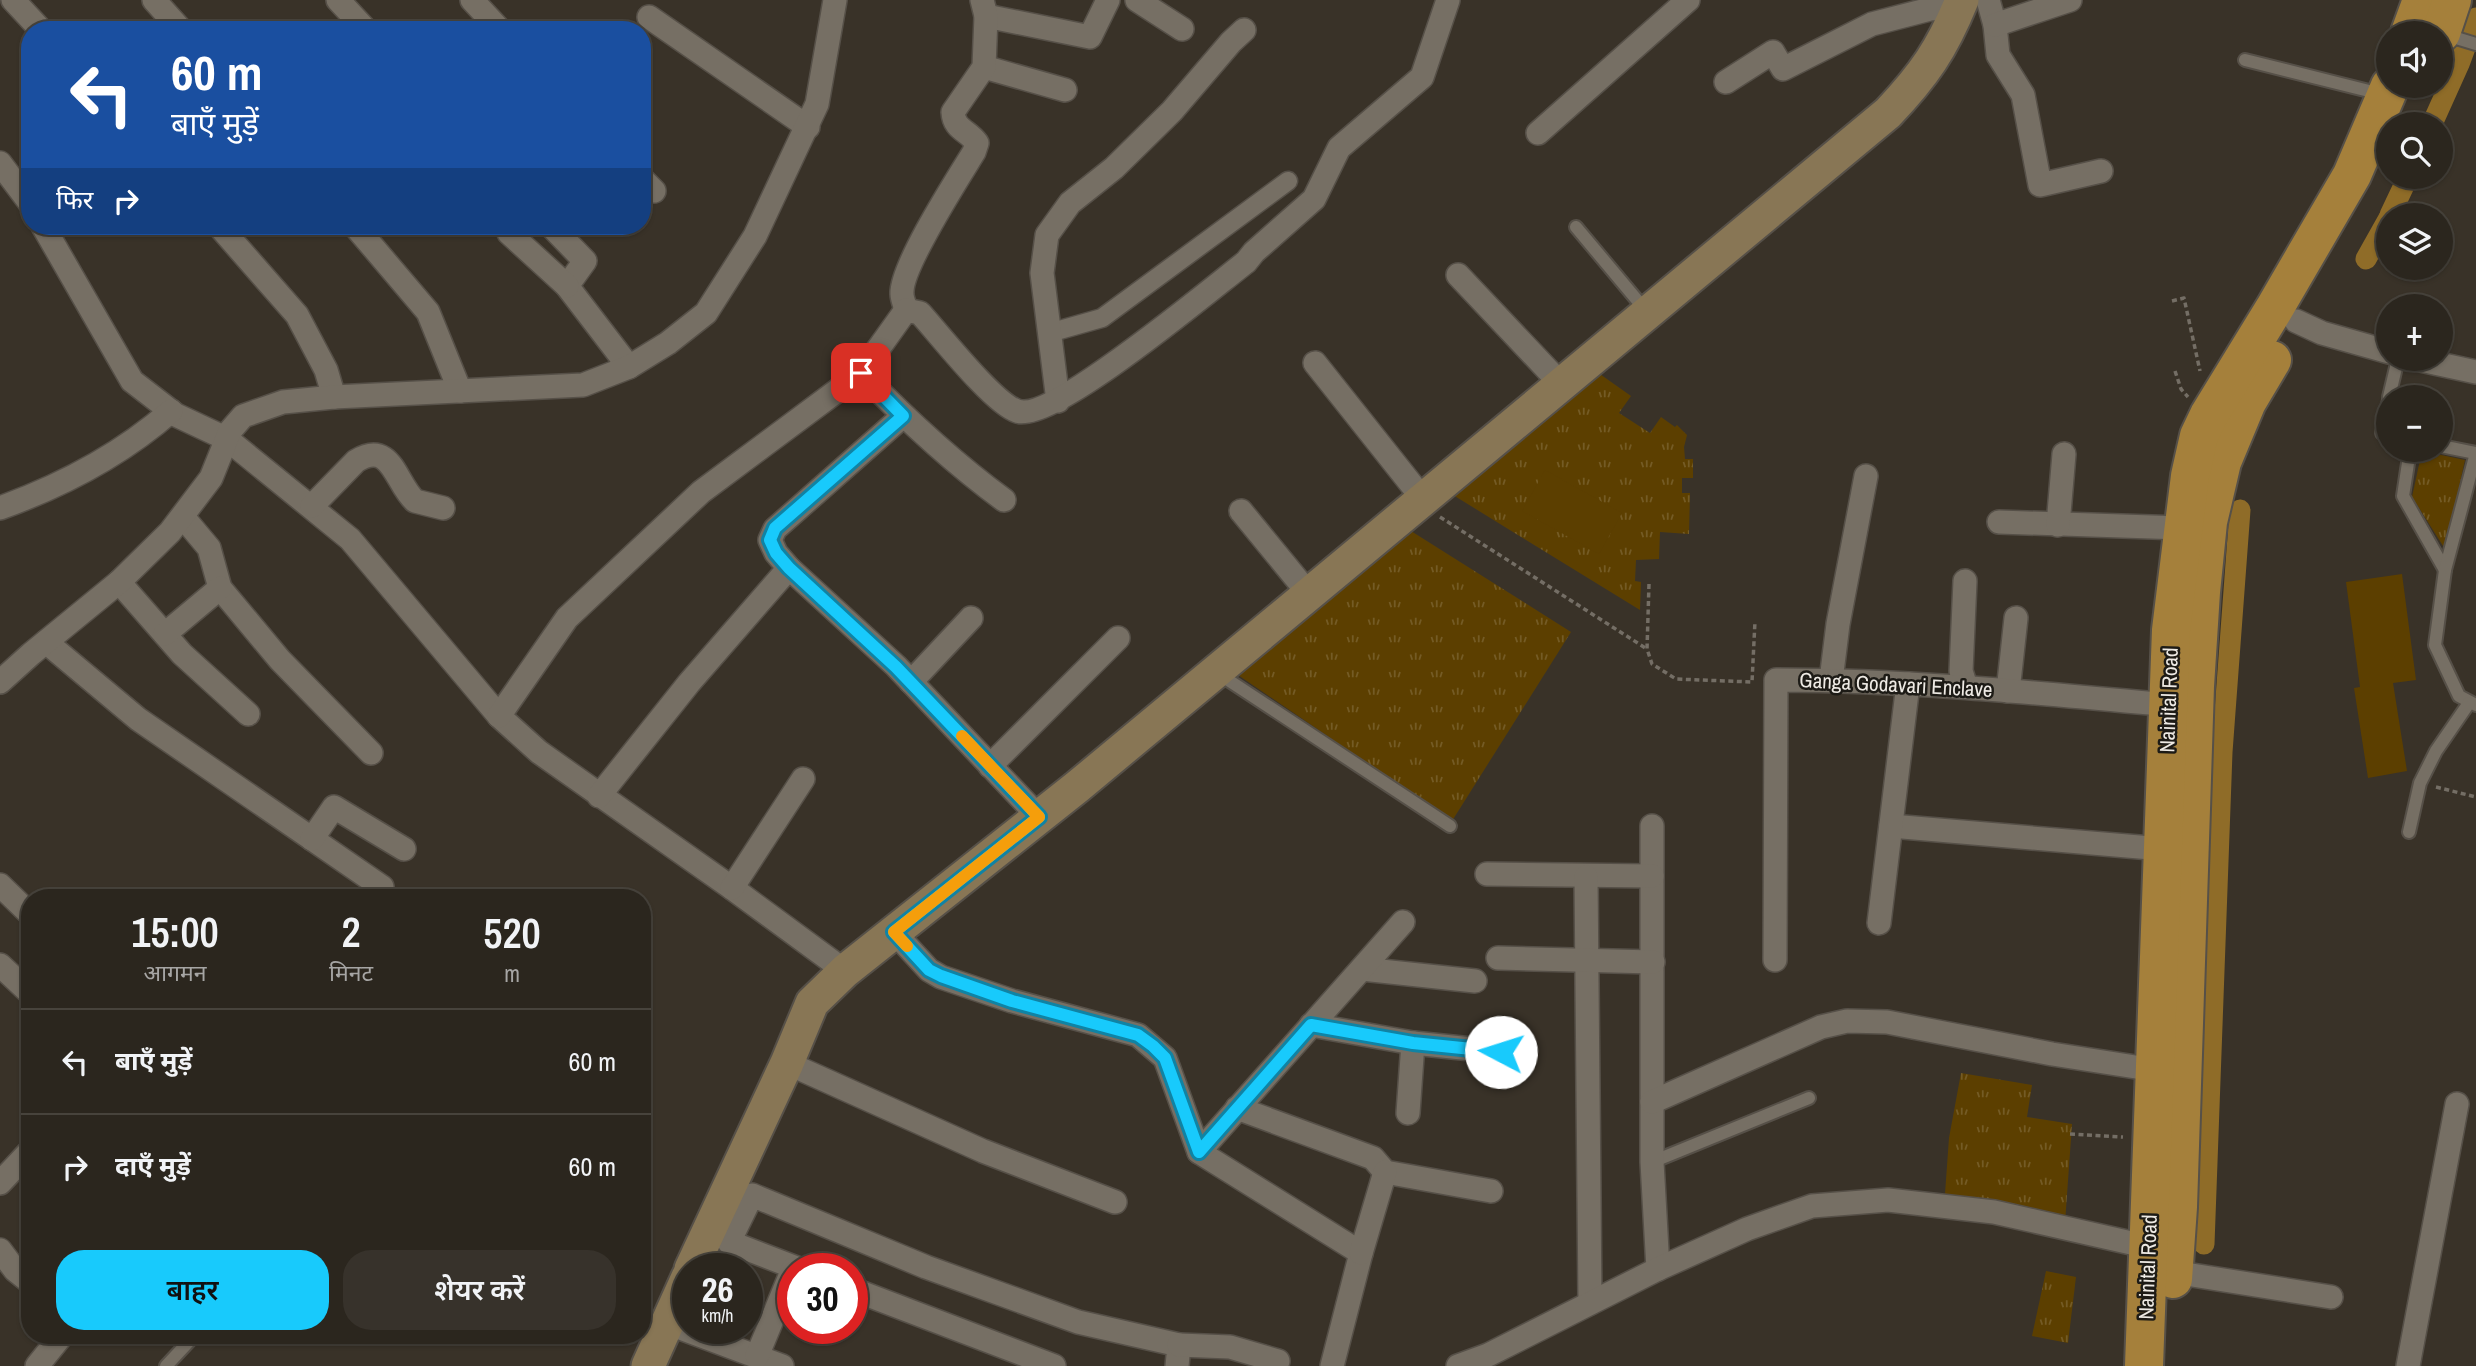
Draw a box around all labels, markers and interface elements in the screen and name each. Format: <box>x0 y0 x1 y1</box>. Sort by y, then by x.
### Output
map controls <box>2376 21 2453 462</box>
button: sound <box>2376 21 2453 98</box>
text: 60 m <box>171 39 263 105</box>
icon: left <box>56 49 147 140</box>
text: बाएँ मुड़ें <box>171 102 259 145</box>
button: search <box>2376 112 2453 189</box>
text: फिर <box>56 182 93 217</box>
icon: right <box>107 182 145 220</box>
button: layers <box>2376 203 2453 280</box>
button: + <box>2376 294 2453 371</box>
pin <box>831 343 891 403</box>
icon: arrive <box>842 354 880 392</box>
button: − <box>2376 385 2453 462</box>
street label: Nainital Road <box>2152 647 2185 753</box>
street label: Ganga Godavari Enclave <box>1799 665 1993 704</box>
text: 15:00 <box>131 904 219 960</box>
text: 2 <box>341 904 361 960</box>
text: 520 <box>483 905 541 961</box>
text: आगमन <box>143 957 206 988</box>
text: मिनट <box>329 957 373 988</box>
text: m <box>504 958 520 989</box>
position arrow <box>1464 1015 1538 1089</box>
icon: left <box>56 1043 94 1081</box>
text: बाएँ मुड़ें <box>115 1043 192 1078</box>
text: 60 m <box>569 1044 616 1079</box>
icon: right <box>56 1148 94 1186</box>
text: दाएँ मुड़ें <box>115 1148 191 1183</box>
text: 60 m <box>569 1149 616 1184</box>
street label: Nainital Road <box>2131 1214 2164 1320</box>
button: बाहर <box>56 1250 329 1330</box>
button: शेयर करें <box>343 1250 616 1330</box>
speed limit sign: 30 <box>777 1253 868 1344</box>
text: 26 <box>702 1266 733 1313</box>
text: km/h <box>702 1303 734 1328</box>

